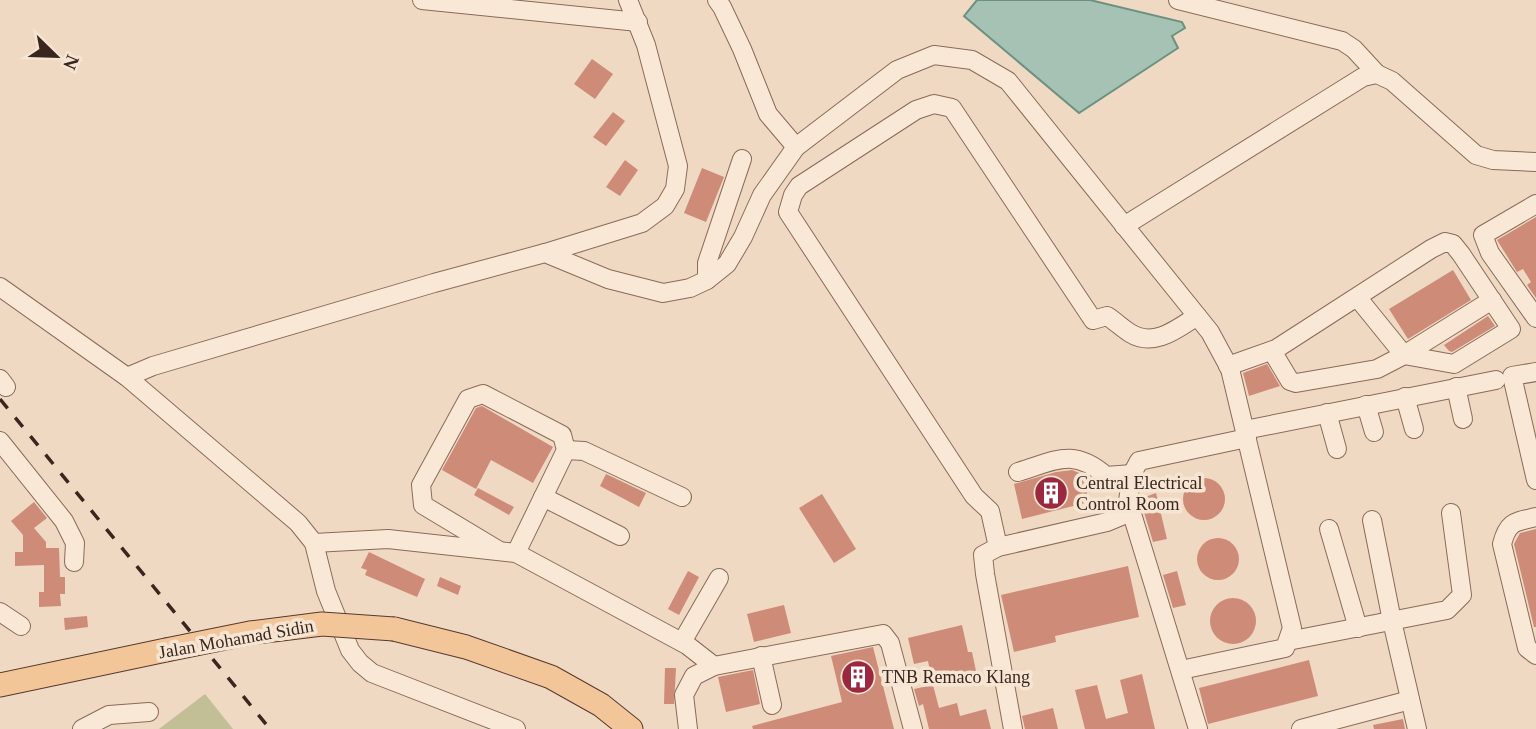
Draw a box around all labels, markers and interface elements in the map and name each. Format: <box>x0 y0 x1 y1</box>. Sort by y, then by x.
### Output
north arrow <box>21 21 91 91</box>
text: N <box>59 52 84 73</box>
place label: Central Electrical Control Room <box>1076 473 1202 514</box>
building icon: Central Electrical Control Room <box>1032 474 1070 512</box>
street label: Jalan Mohamad Sidin <box>157 616 315 662</box>
building icon: TNB Remaco Klang <box>839 658 877 696</box>
place label: TNB Remaco Klang <box>882 667 1030 687</box>

